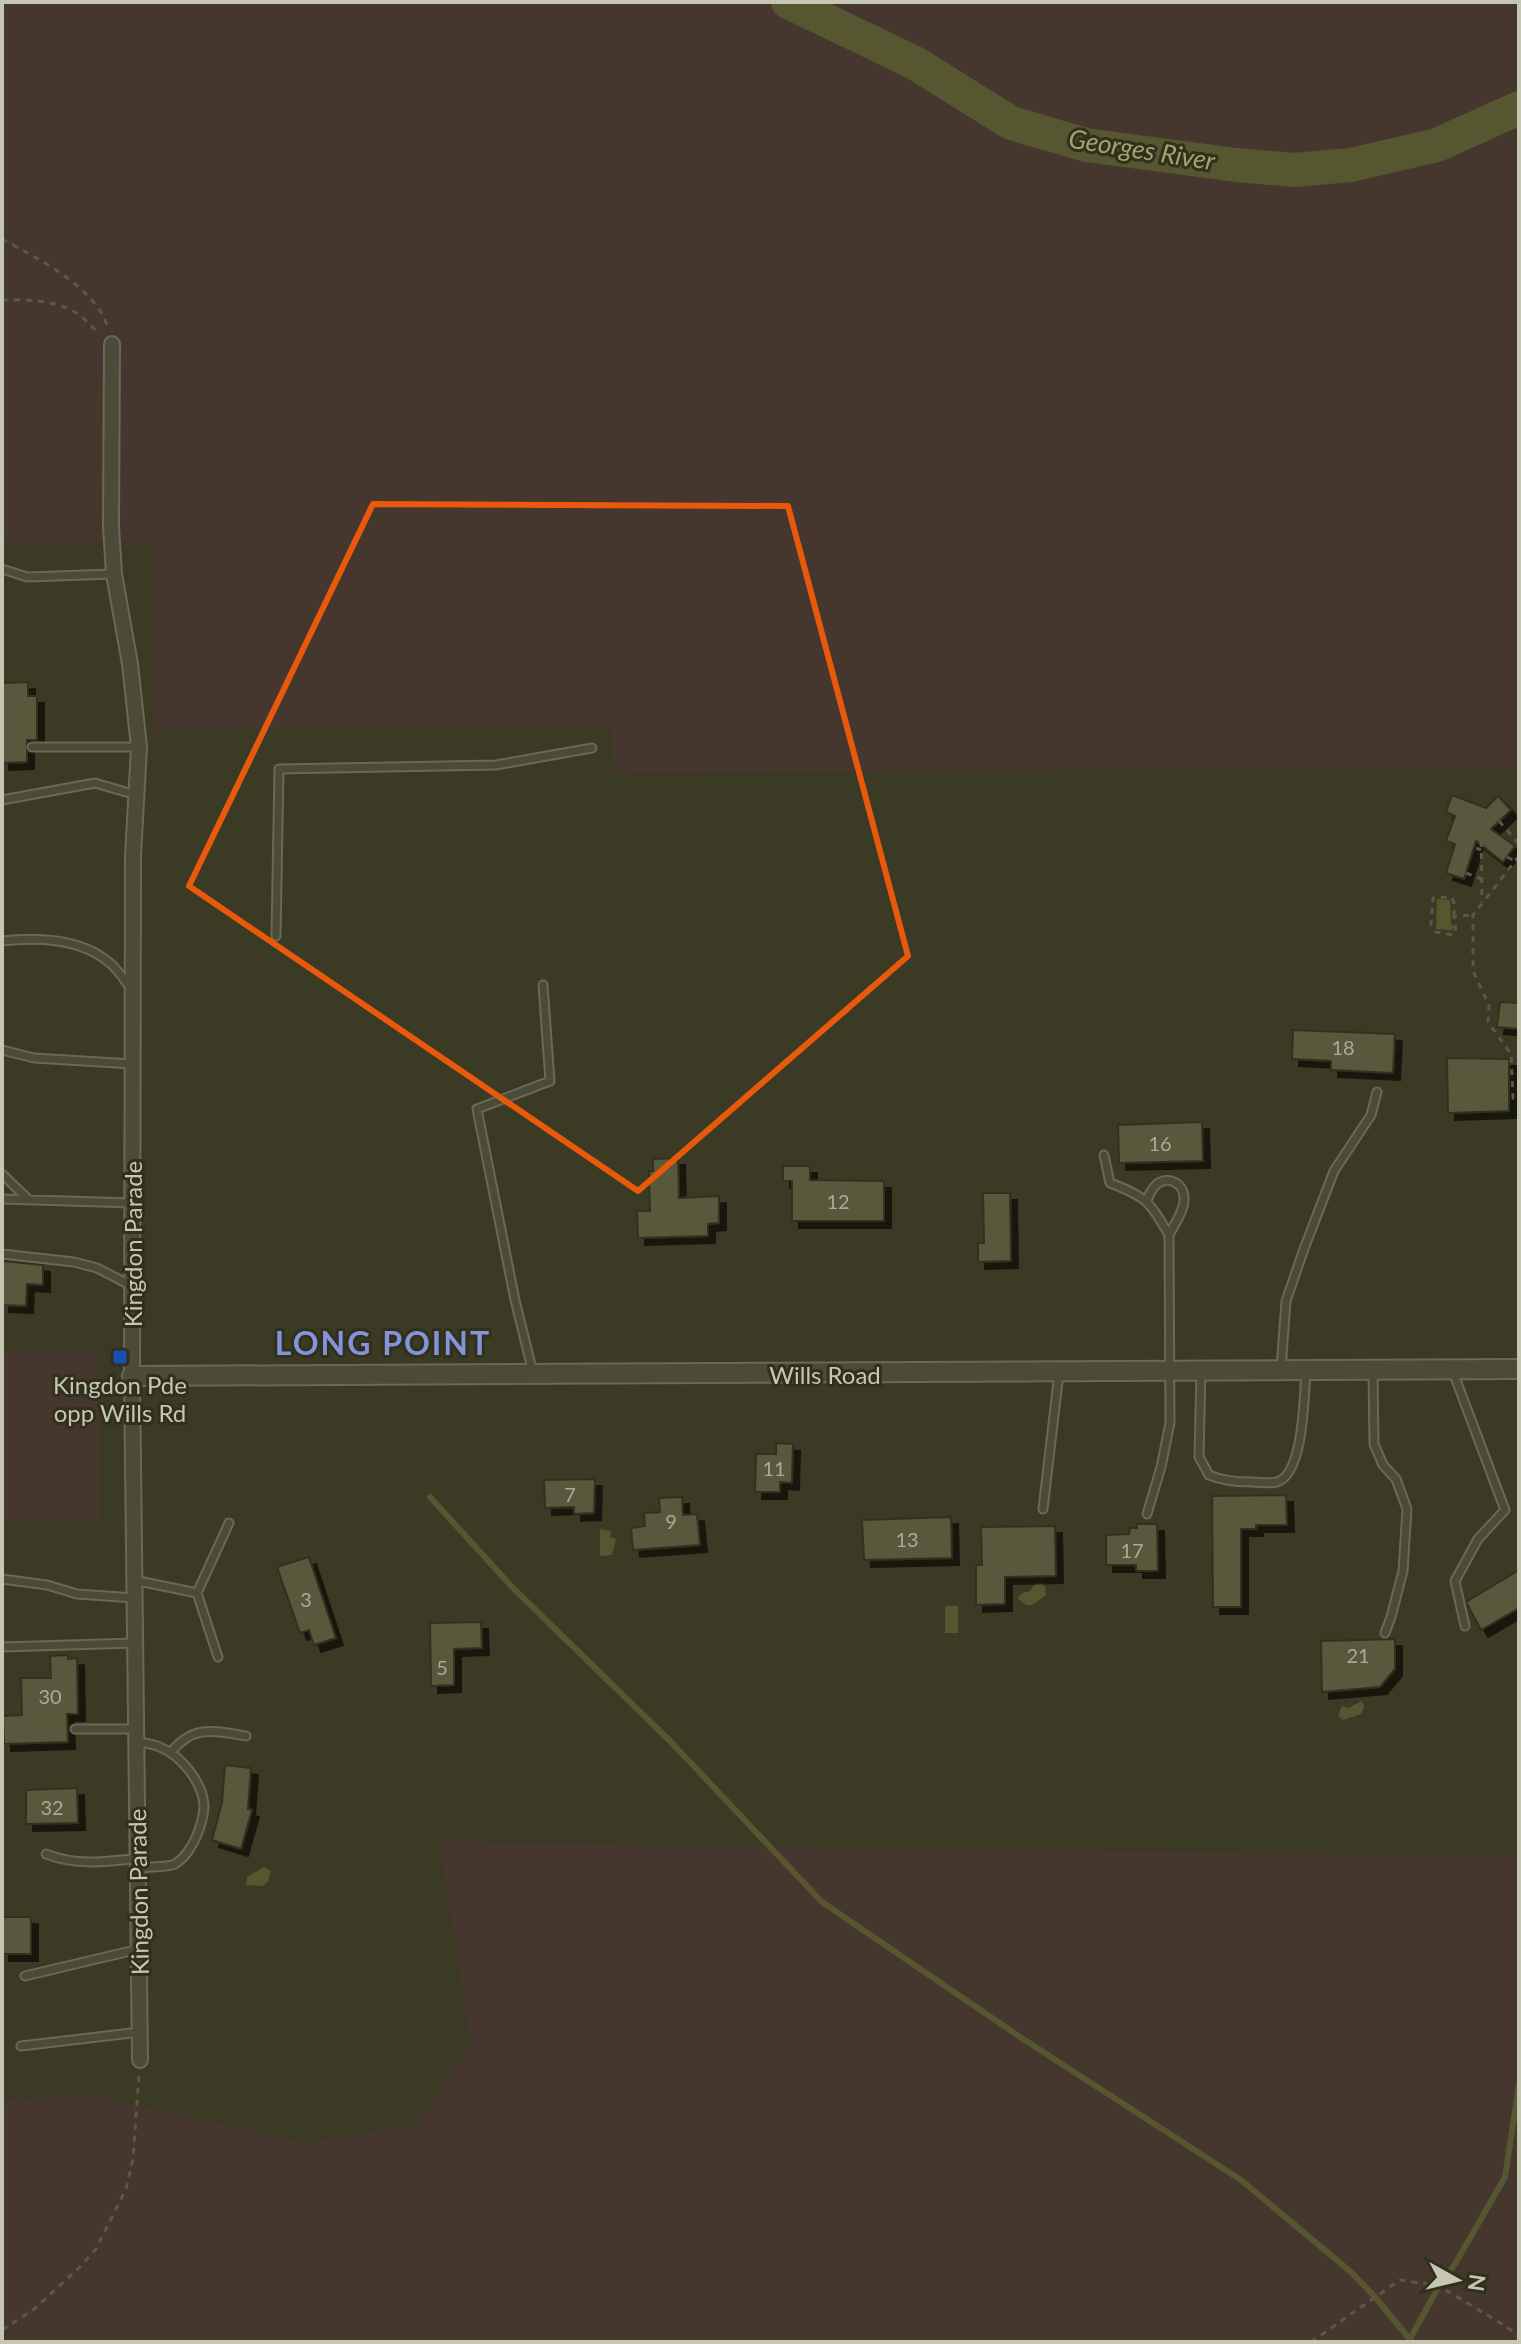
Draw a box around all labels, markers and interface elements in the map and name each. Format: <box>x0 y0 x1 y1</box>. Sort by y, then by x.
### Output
water label: Georges River <box>1067 122 1219 177</box>
house number: 18 <box>1331 1035 1355 1059</box>
house number: 16 <box>1148 1131 1172 1155</box>
street label: Kingdon Parade <box>118 1161 147 1327</box>
house number: 12 <box>826 1189 850 1213</box>
district label: LONG POINT <box>275 1323 491 1362</box>
marker: Kingdon Pde opp Wills Rd <box>111 1348 129 1366</box>
street label: Wills Road <box>769 1360 881 1389</box>
place label: Kingdon Pde opp Wills Rd <box>53 1370 187 1427</box>
house number: 11 <box>762 1456 786 1480</box>
house number: 7 <box>564 1482 576 1506</box>
house number: 9 <box>665 1509 677 1533</box>
house number: 13 <box>895 1527 919 1551</box>
house number: 17 <box>1120 1538 1144 1562</box>
house number: 3 <box>300 1587 312 1611</box>
house number: 21 <box>1346 1643 1370 1667</box>
house number: 5 <box>436 1655 448 1679</box>
house number: 30 <box>38 1684 62 1708</box>
house number: 32 <box>40 1795 64 1819</box>
street label: Kingdon Parade <box>122 1809 154 1975</box>
north arrow <box>1417 2240 1497 2320</box>
text: N <box>1463 2273 1492 2293</box>

